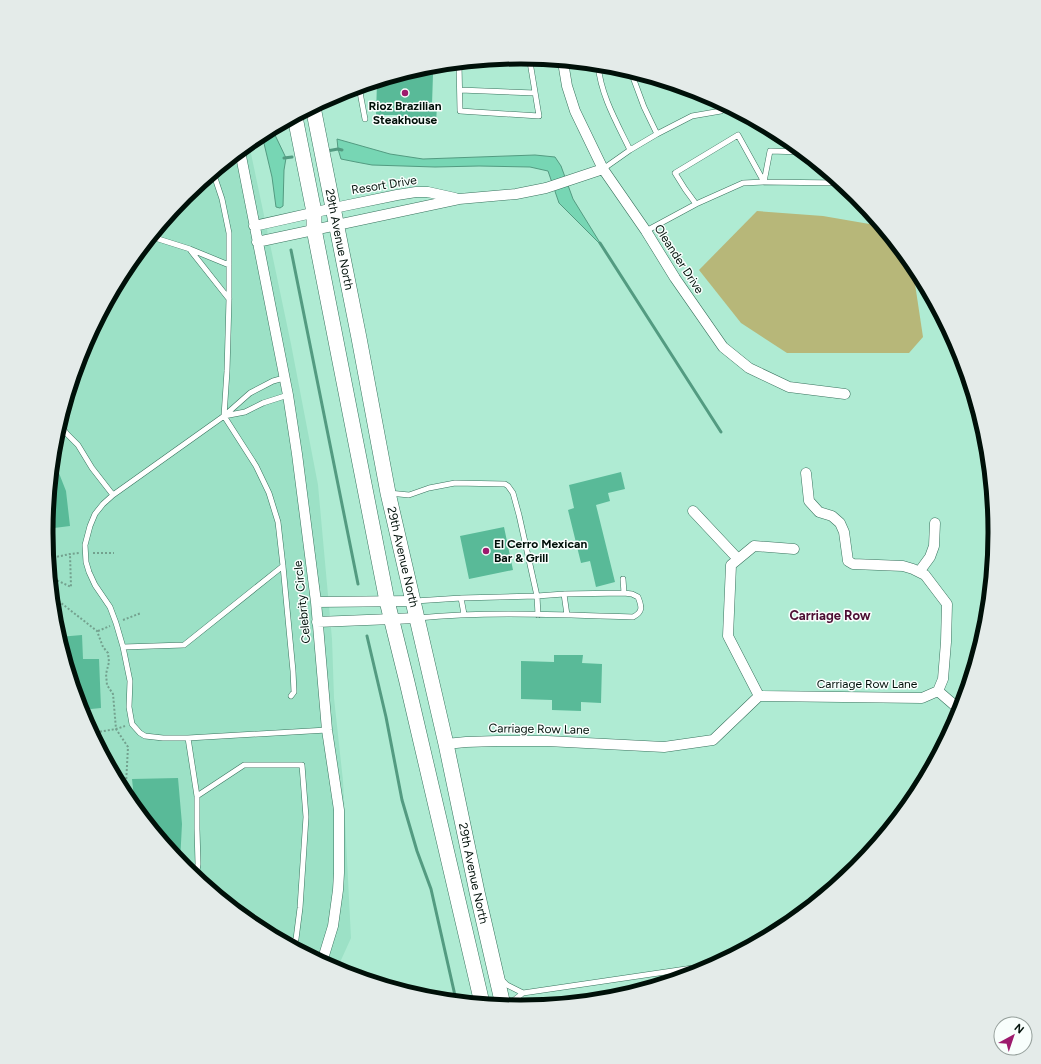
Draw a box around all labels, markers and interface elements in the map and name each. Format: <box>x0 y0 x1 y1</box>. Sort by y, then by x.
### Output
marker: Rioz Brazilian Steakhouse <box>400 88 410 98</box>
place label: Rioz Brazilian Steakhouse <box>369 99 442 127</box>
street label: Resort Drive <box>350 173 418 197</box>
street label: 29th Avenue North <box>322 188 356 292</box>
street label: Oleander Drive <box>651 222 707 297</box>
street label: 29th Avenue North <box>384 505 421 609</box>
place label: El Cerro Mexican Bar & Grill <box>494 537 587 565</box>
marker: El Cerro Mexican Bar & Grill <box>481 546 491 556</box>
street label: Celebrity Circle <box>291 559 313 644</box>
district label: Carriage Row <box>789 608 871 623</box>
street label: Carriage Row Lane <box>817 677 918 691</box>
street label: Carriage Row Lane <box>489 721 590 737</box>
street label: 29th Avenue North <box>456 822 491 925</box>
north arrow <box>993 1016 1033 1056</box>
text: N <box>1012 1021 1027 1036</box>

